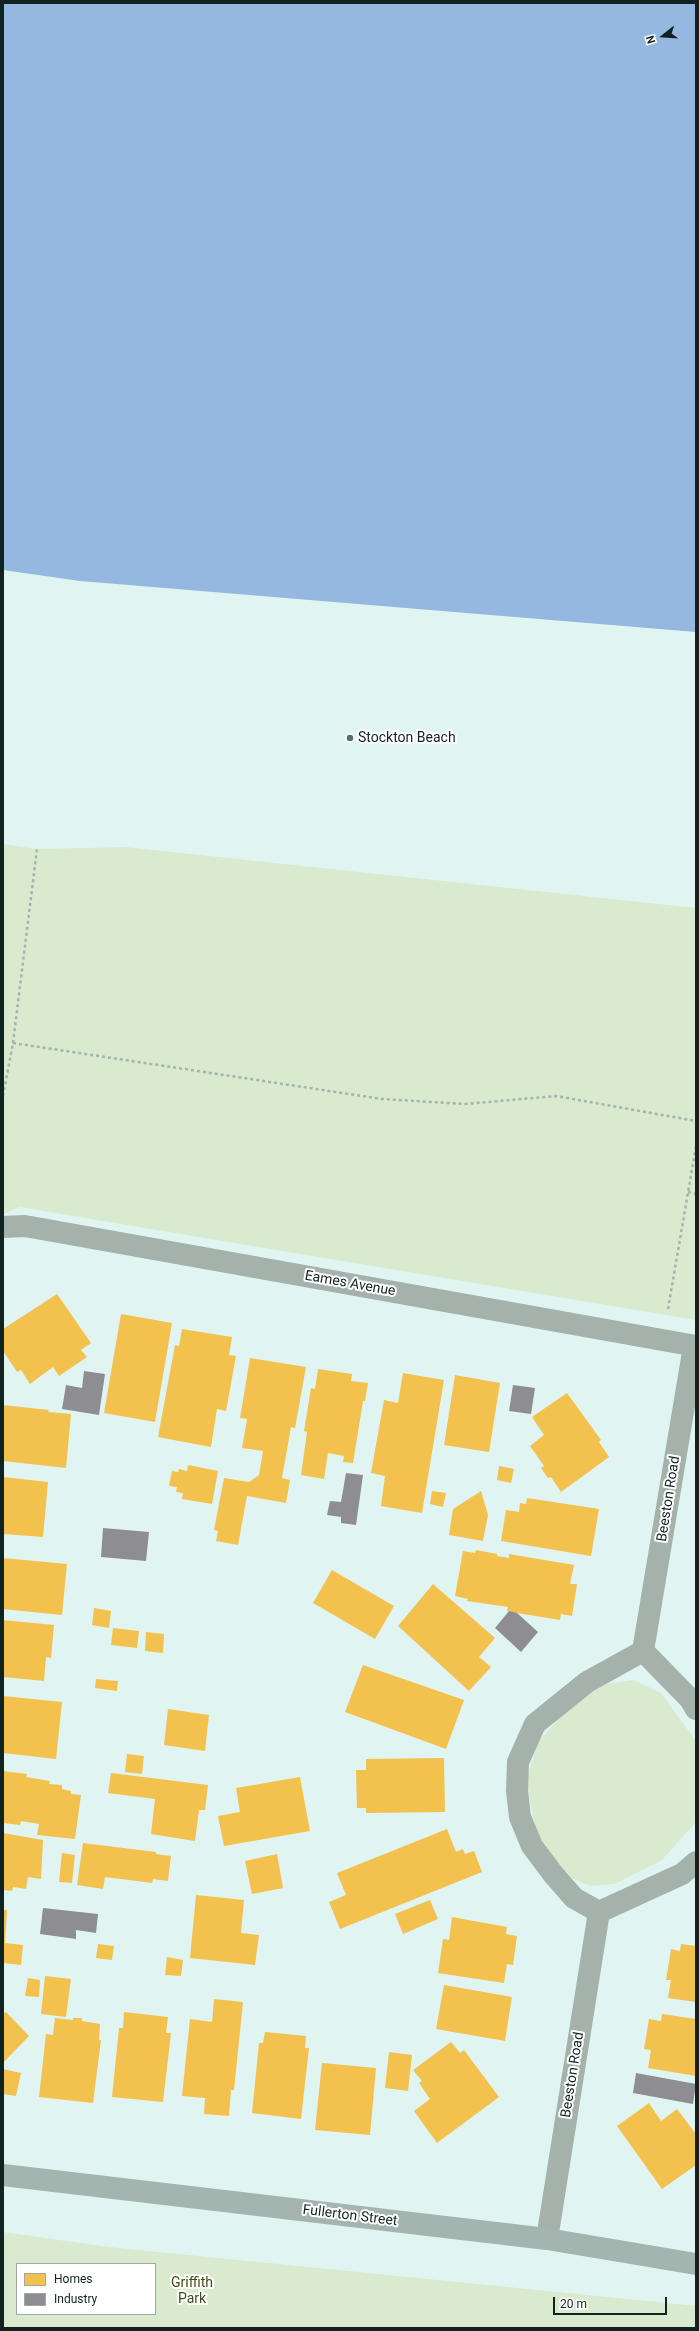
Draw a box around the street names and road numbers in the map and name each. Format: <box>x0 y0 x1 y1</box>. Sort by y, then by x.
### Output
street label: Eames Avenue <box>303 1268 397 1300</box>
street label: Beeston Road <box>654 1455 684 1543</box>
street label: Beeston Road <box>558 2031 588 2119</box>
street label: Fullerton Street <box>302 2202 398 2230</box>

